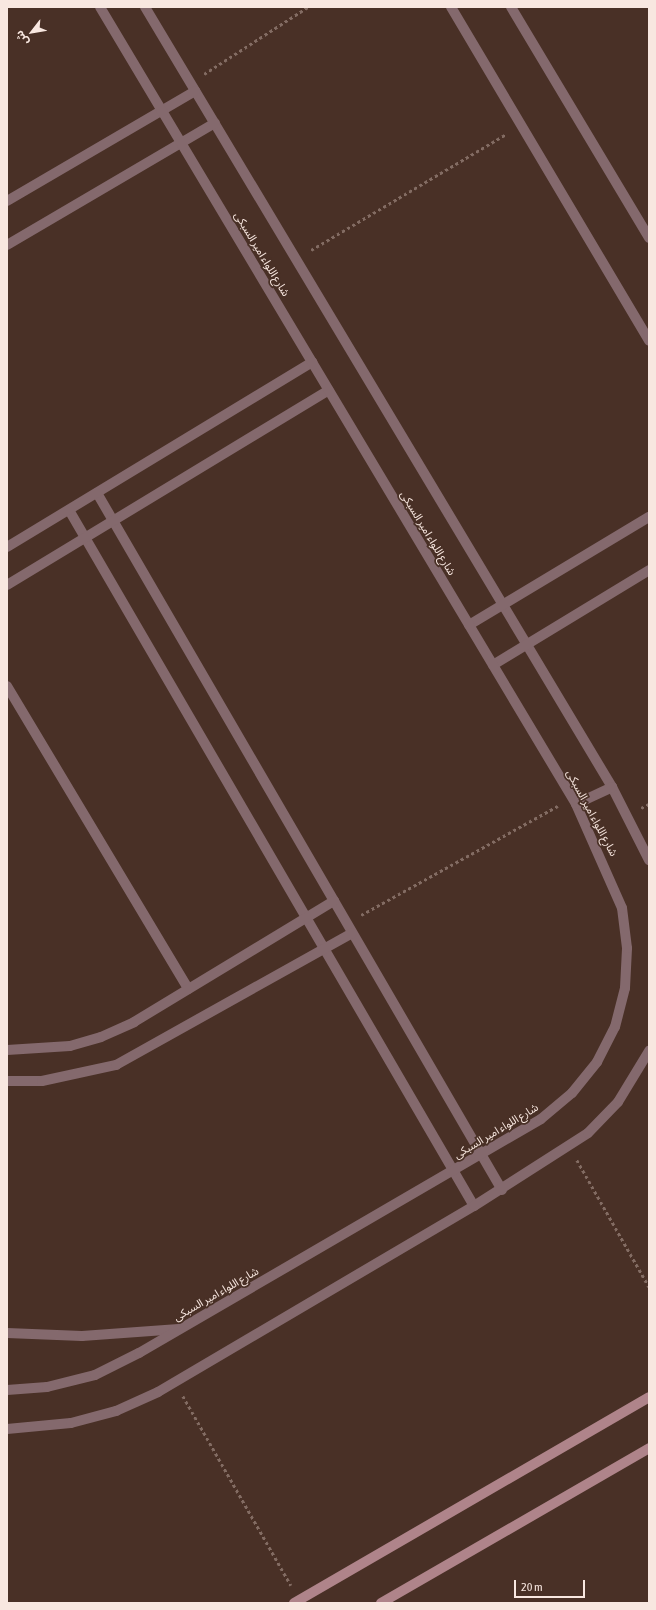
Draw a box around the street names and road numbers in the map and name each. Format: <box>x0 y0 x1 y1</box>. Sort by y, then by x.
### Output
street label: شارع اللواء امير السبكى <box>232 209 292 299</box>
street label: شارع اللواء امير السبكى <box>398 488 458 578</box>
street label: شارع اللواء امير السبكى <box>564 767 620 859</box>
street label: شارع اللواء امير السبكى <box>451 1101 541 1161</box>
street label: شارع اللواء امير السبكى <box>171 1264 261 1324</box>

